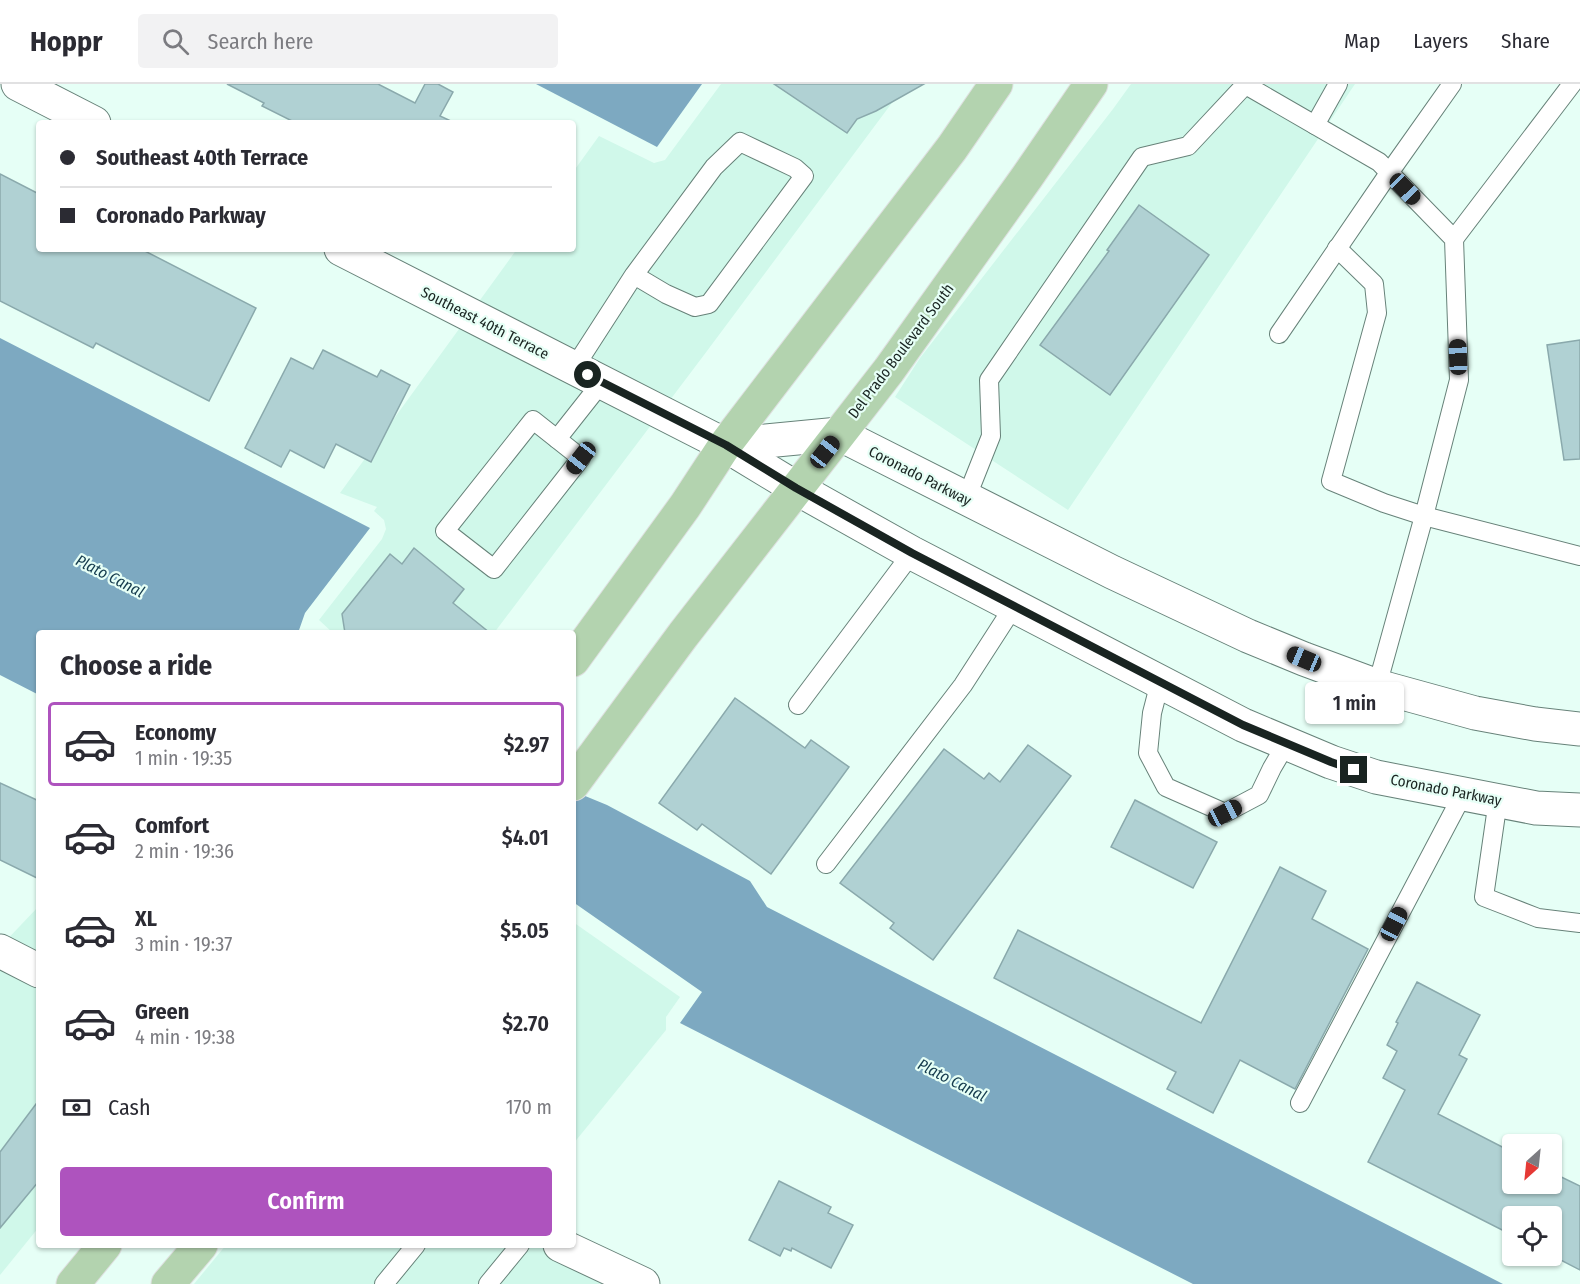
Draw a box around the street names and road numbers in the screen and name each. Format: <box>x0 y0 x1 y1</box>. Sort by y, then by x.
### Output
street label: Del Prado Boulevard South <box>844 280 958 422</box>
street label: Southeast 40th Terrace <box>418 283 552 363</box>
street label: Coronado Parkway <box>866 442 975 510</box>
street label: Coronado Parkway <box>1389 770 1503 810</box>

